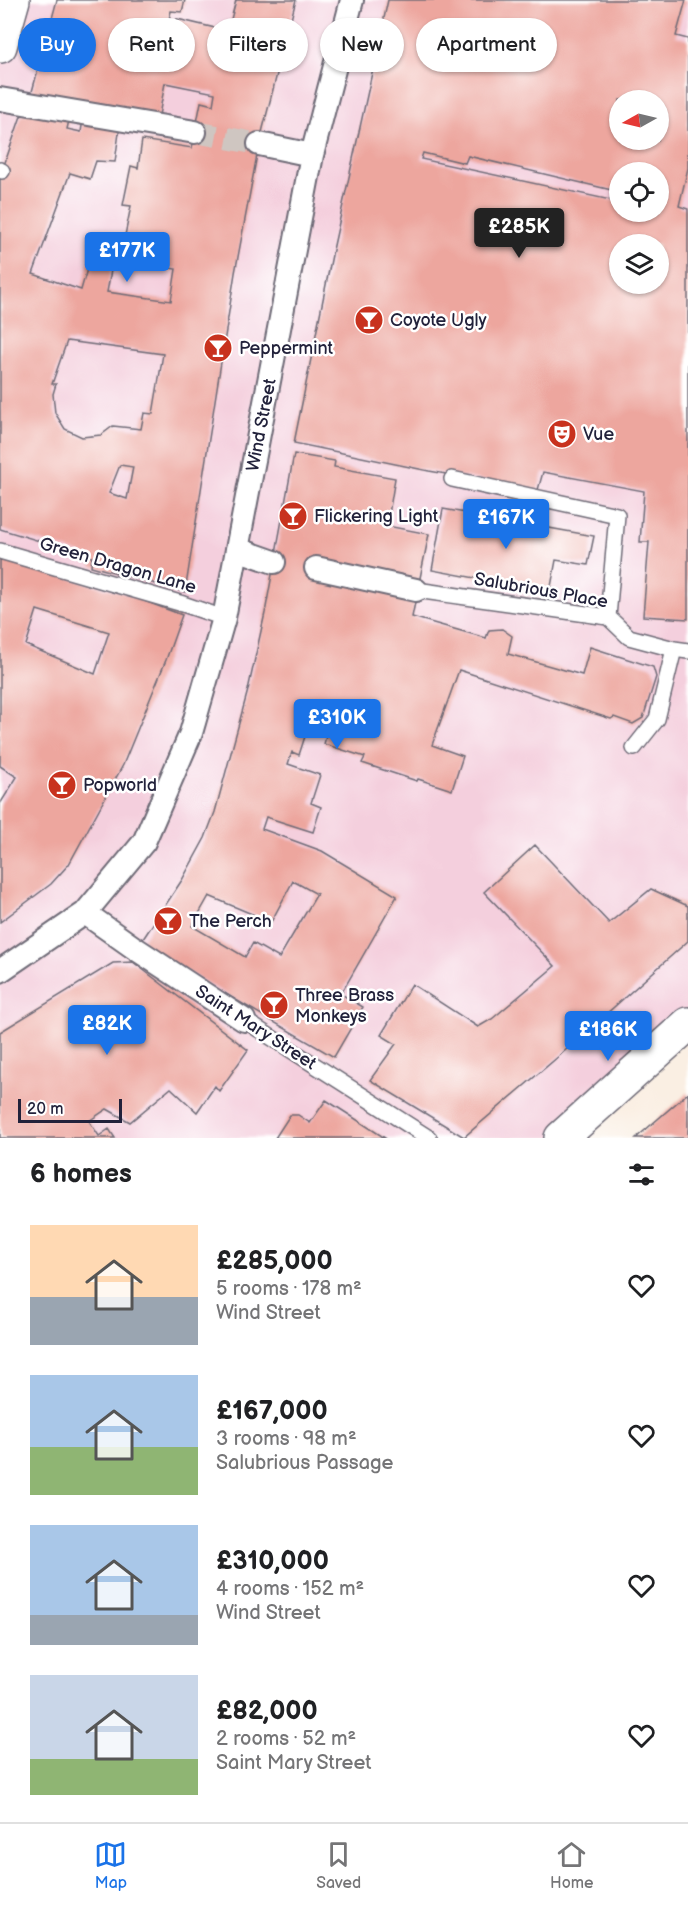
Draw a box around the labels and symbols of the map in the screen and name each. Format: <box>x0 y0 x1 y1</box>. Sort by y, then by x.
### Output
north arrow <box>609 90 669 150</box>
pin: £285K <box>477 208 561 259</box>
pin: £177K <box>85 232 169 283</box>
bar icon: Coyote Ugly <box>353 304 385 336</box>
place label: Coyote Ugly <box>390 310 488 331</box>
bar icon: Peppermint <box>202 332 234 364</box>
place label: Peppermint <box>239 338 334 359</box>
street label: Wind Street <box>242 376 281 473</box>
theatre icon: Vue <box>546 418 578 450</box>
place label: Vue <box>583 424 614 445</box>
pin: £167K <box>464 499 548 550</box>
bar icon: Flickering Light <box>277 500 309 532</box>
place label: Flickering Light <box>314 506 439 527</box>
street label: Green Dragon Lane <box>37 533 199 598</box>
street label: Salubrious Place <box>472 568 610 613</box>
pin: £310K <box>295 699 379 750</box>
bar icon: Popworld <box>46 769 78 801</box>
place label: Popworld <box>83 775 157 796</box>
bar icon: The Perch <box>152 905 184 937</box>
place label: The Perch <box>189 911 272 932</box>
street label: Saint Mary Street <box>191 981 320 1075</box>
place label: Three Brass Monkeys <box>295 985 394 1027</box>
bar icon: Three Brass Monkeys <box>258 989 290 1021</box>
pin: £82K <box>71 1005 143 1056</box>
pin: £186K <box>566 1011 650 1062</box>
scale bar <box>18 1096 122 1124</box>

